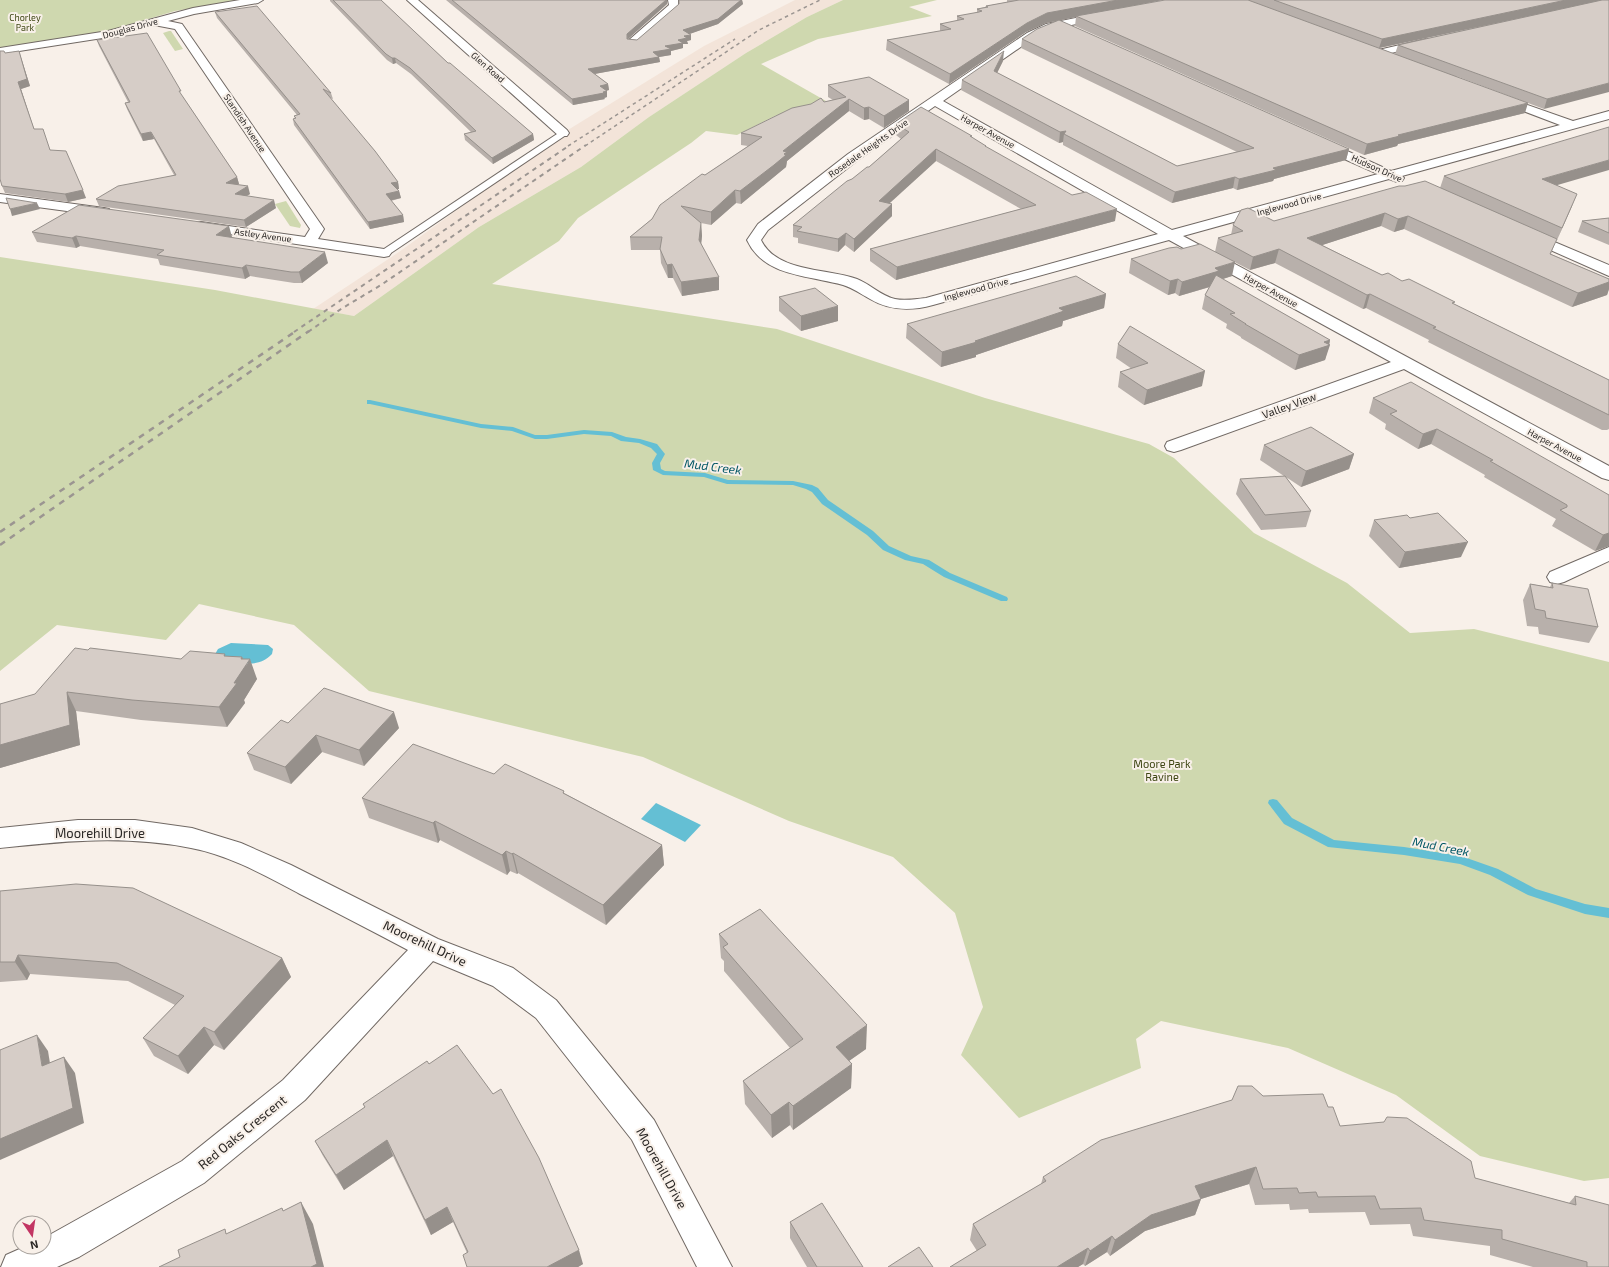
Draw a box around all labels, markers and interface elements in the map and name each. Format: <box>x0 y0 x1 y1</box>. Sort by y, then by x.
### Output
park label: Chorley Park <box>9 12 41 33</box>
street label: Douglas Drive <box>101 15 159 41</box>
street label: Glen Road <box>469 49 507 85</box>
street label: Standish Avenue <box>221 92 269 154</box>
street label: Harper Avenue <box>959 112 1017 150</box>
street label: Rosedale Heights Drive <box>826 116 910 180</box>
street label: Hudson Drive <box>1350 152 1404 184</box>
street label: Inglewood Drive <box>1256 190 1323 218</box>
street label: Astley Avenue <box>234 226 292 244</box>
street label: Harper Avenue <box>1242 271 1300 309</box>
street label: Inglewood Drive <box>943 275 1010 303</box>
street label: Valley View <box>1260 389 1318 421</box>
street label: Harper Avenue <box>1526 426 1584 464</box>
water label: Mud Creek <box>684 456 742 476</box>
park label: Moore Park Ravine <box>1133 757 1191 783</box>
street label: Moorehill Drive <box>55 825 145 841</box>
water label: Mud Creek <box>1411 834 1471 858</box>
street label: Moorehill Drive <box>381 917 469 969</box>
street label: Red Oaks Crescent <box>195 1091 289 1173</box>
street label: Moorehill Drive <box>633 1125 691 1211</box>
north arrow <box>12 1215 52 1255</box>
text: N <box>29 1238 40 1252</box>

